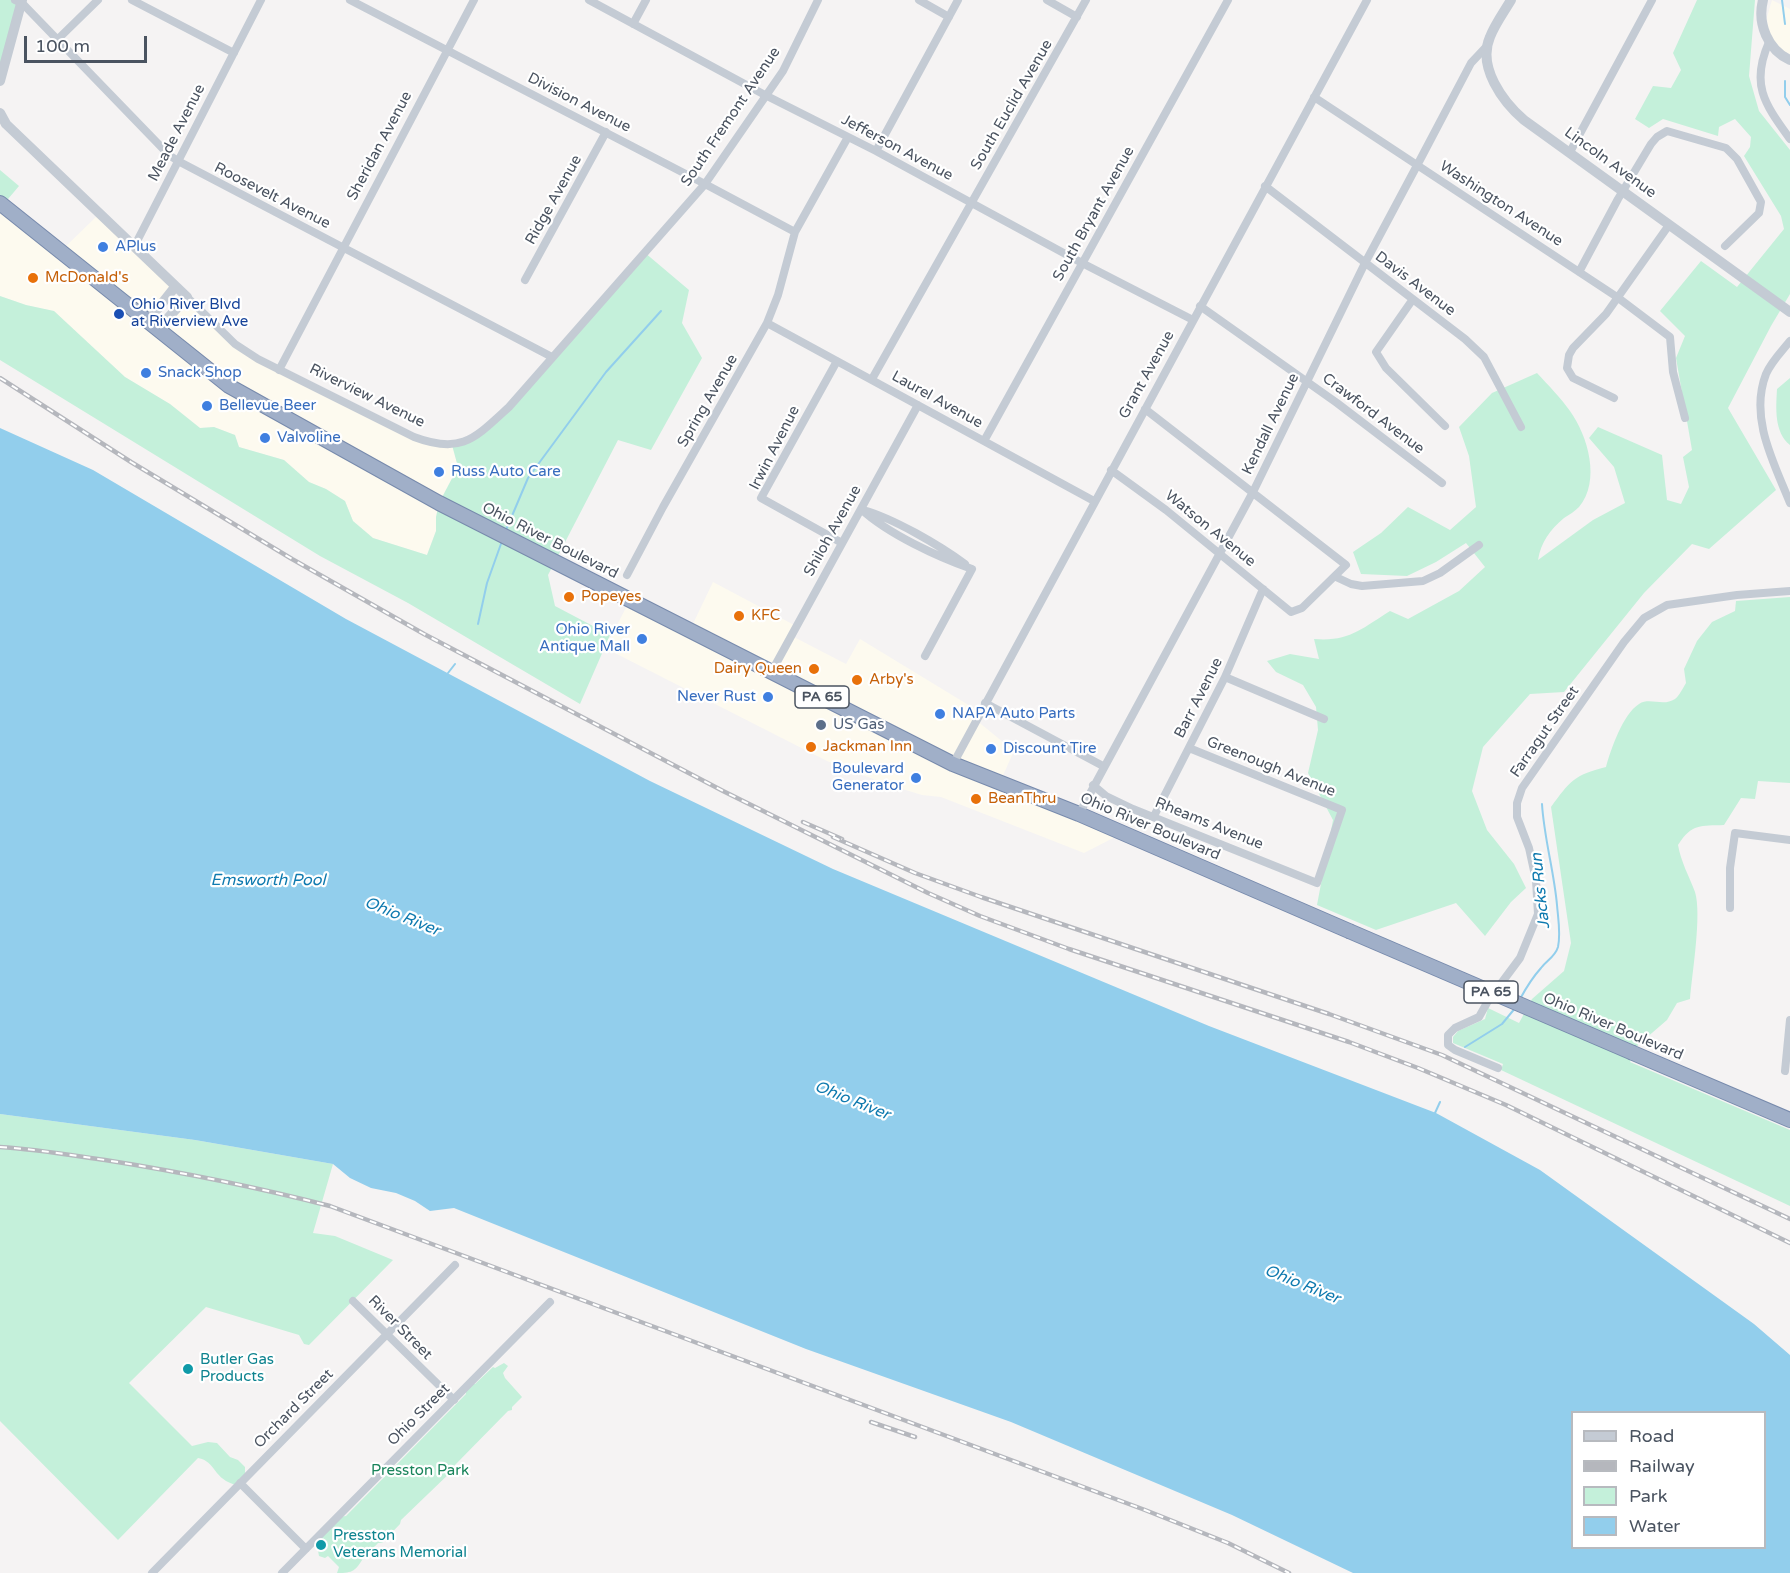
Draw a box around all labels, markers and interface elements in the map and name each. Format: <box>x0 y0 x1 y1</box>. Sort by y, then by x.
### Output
scale bar <box>27 24 150 62</box>
text: 100 m <box>35 35 90 57</box>
street label: South Euclid Avenue <box>967 37 1057 173</box>
street label: South Fremont Avenue <box>678 44 784 190</box>
street label: Division Avenue <box>524 69 634 137</box>
street label: Meade Avenue <box>145 81 209 185</box>
street label: Sheridan Avenue <box>344 88 416 204</box>
street label: Jefferson Avenue <box>838 111 956 185</box>
street label: Lincoln Avenue <box>1561 124 1659 202</box>
street label: South Bryant Avenue <box>1050 144 1138 284</box>
street label: Ridge Avenue <box>522 152 586 248</box>
street label: Washington Avenue <box>1436 157 1566 251</box>
street label: Roosevelt Avenue <box>211 159 333 233</box>
place label: APlus <box>115 238 156 256</box>
marker: APlus <box>96 240 110 254</box>
street label: Davis Avenue <box>1371 248 1459 320</box>
place label: McDonald's <box>45 269 129 287</box>
marker: McDonald's <box>26 271 40 285</box>
place label: Ohio River Blvd at Riverview Ave <box>131 296 248 331</box>
marker: Ohio River Blvd at Riverview Ave <box>112 307 126 321</box>
street label: Grant Avenue <box>1115 328 1179 422</box>
street label: Spring Avenue <box>674 351 742 451</box>
street label: Riverview Avenue <box>306 360 428 432</box>
place label: Snack Shop <box>158 364 242 382</box>
marker: Snack Shop <box>139 366 153 380</box>
street label: Laurel Avenue <box>888 368 986 432</box>
street label: Kendall Avenue <box>1239 370 1303 478</box>
street label: Crawford Avenue <box>1318 370 1428 458</box>
place label: Bellevue Beer <box>219 397 316 415</box>
marker: Bellevue Beer <box>200 399 214 413</box>
street label: Irwin Avenue <box>746 403 804 493</box>
place label: Valvoline <box>277 429 341 447</box>
marker: Valvoline <box>258 431 272 445</box>
place label: Russ Auto Care <box>451 463 561 481</box>
marker: Russ Auto Care <box>432 465 446 479</box>
street label: Shiloh Avenue <box>801 482 865 580</box>
street label: Watson Avenue <box>1161 487 1259 571</box>
street label: Ohio River Boulevard <box>479 499 621 583</box>
place label: Popeyes <box>581 588 642 606</box>
marker: Popeyes <box>562 590 576 604</box>
place label: KFC <box>751 607 780 625</box>
marker: KFC <box>732 609 746 623</box>
place label: Ohio River Antique Mall <box>539 621 630 656</box>
marker: Ohio River Antique Mall <box>635 632 649 646</box>
street label: Barr Avenue <box>1171 655 1227 741</box>
place label: Dairy Queen <box>714 660 802 678</box>
marker: Dairy Queen <box>807 662 821 676</box>
place label: Arby's <box>869 671 914 689</box>
marker: Arby's <box>850 673 864 687</box>
street label: Farragut Street <box>1507 683 1583 781</box>
road number: PA 65 <box>795 686 849 708</box>
place label: Never Rust <box>677 688 756 706</box>
marker: Never Rust <box>761 690 775 704</box>
place label: NAPA Auto Parts <box>952 705 1075 723</box>
marker: NAPA Auto Parts <box>933 707 947 721</box>
place label: US Gas <box>833 716 884 734</box>
marker: US Gas <box>814 718 828 732</box>
street label: Greenough Avenue <box>1204 733 1338 801</box>
place label: Jackman Inn <box>823 738 912 756</box>
marker: Jackman Inn <box>804 740 818 754</box>
place label: Discount Tire <box>1003 740 1097 758</box>
marker: Discount Tire <box>984 742 998 756</box>
place label: Boulevard Generator <box>832 760 904 795</box>
marker: Boulevard Generator <box>909 771 923 785</box>
street label: Ohio River Boulevard <box>1077 789 1223 865</box>
place label: BeanThru <box>988 790 1056 808</box>
marker: BeanThru <box>969 792 983 806</box>
street label: Rheams Avenue <box>1152 794 1266 854</box>
water label: Jacks Run <box>1527 852 1555 930</box>
water label: Emsworth Pool <box>211 871 325 891</box>
water label: Ohio River <box>362 893 442 941</box>
road number: PA 65 <box>1464 981 1518 1003</box>
street label: Ohio River Boulevard <box>1540 989 1686 1065</box>
water label: Ohio River <box>812 1077 892 1125</box>
water label: Ohio River <box>1262 1261 1342 1309</box>
street label: River Street <box>364 1292 436 1364</box>
place label: Butler Gas Products <box>200 1351 274 1386</box>
marker: Butler Gas Products <box>181 1362 195 1376</box>
street label: Orchard Street <box>251 1366 337 1452</box>
street label: Ohio Street <box>384 1380 454 1450</box>
legend <box>1571 1411 1766 1549</box>
text: Road <box>1629 1425 1674 1447</box>
text: Railway <box>1629 1455 1695 1477</box>
park label: Presston Park <box>371 1462 469 1480</box>
text: Park <box>1629 1485 1667 1507</box>
text: Water <box>1629 1515 1680 1537</box>
place label: Presston Veterans Memorial <box>333 1527 467 1562</box>
marker: Presston Veterans Memorial <box>314 1538 328 1552</box>

